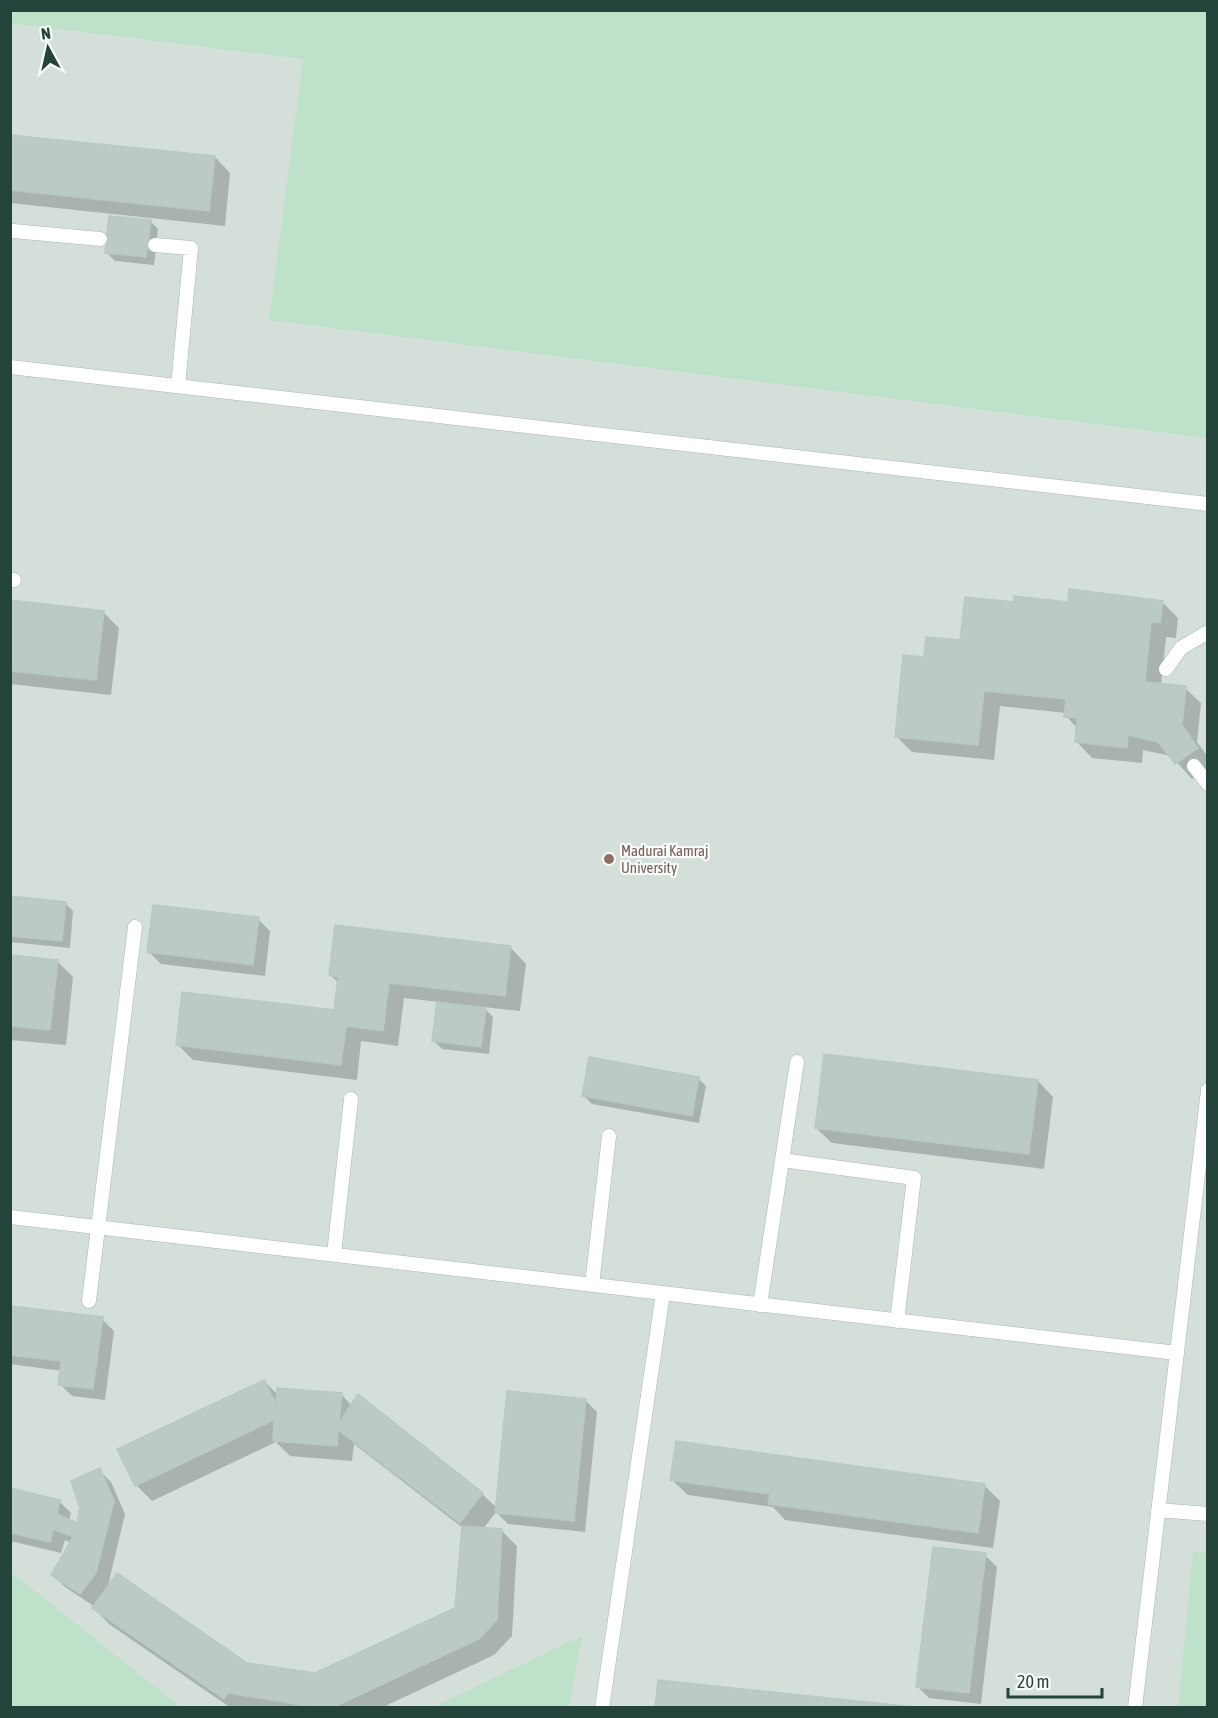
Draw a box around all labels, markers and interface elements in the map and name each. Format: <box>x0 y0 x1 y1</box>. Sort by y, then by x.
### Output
north arrow <box>18 18 78 78</box>
text: N <box>40 24 52 43</box>
place label: Madurai Kamraj University <box>621 842 708 876</box>
marker: Madurai Kamraj University <box>602 852 616 866</box>
scale bar <box>1008 1661 1102 1699</box>
text: 20 m <box>1017 1671 1049 1692</box>

